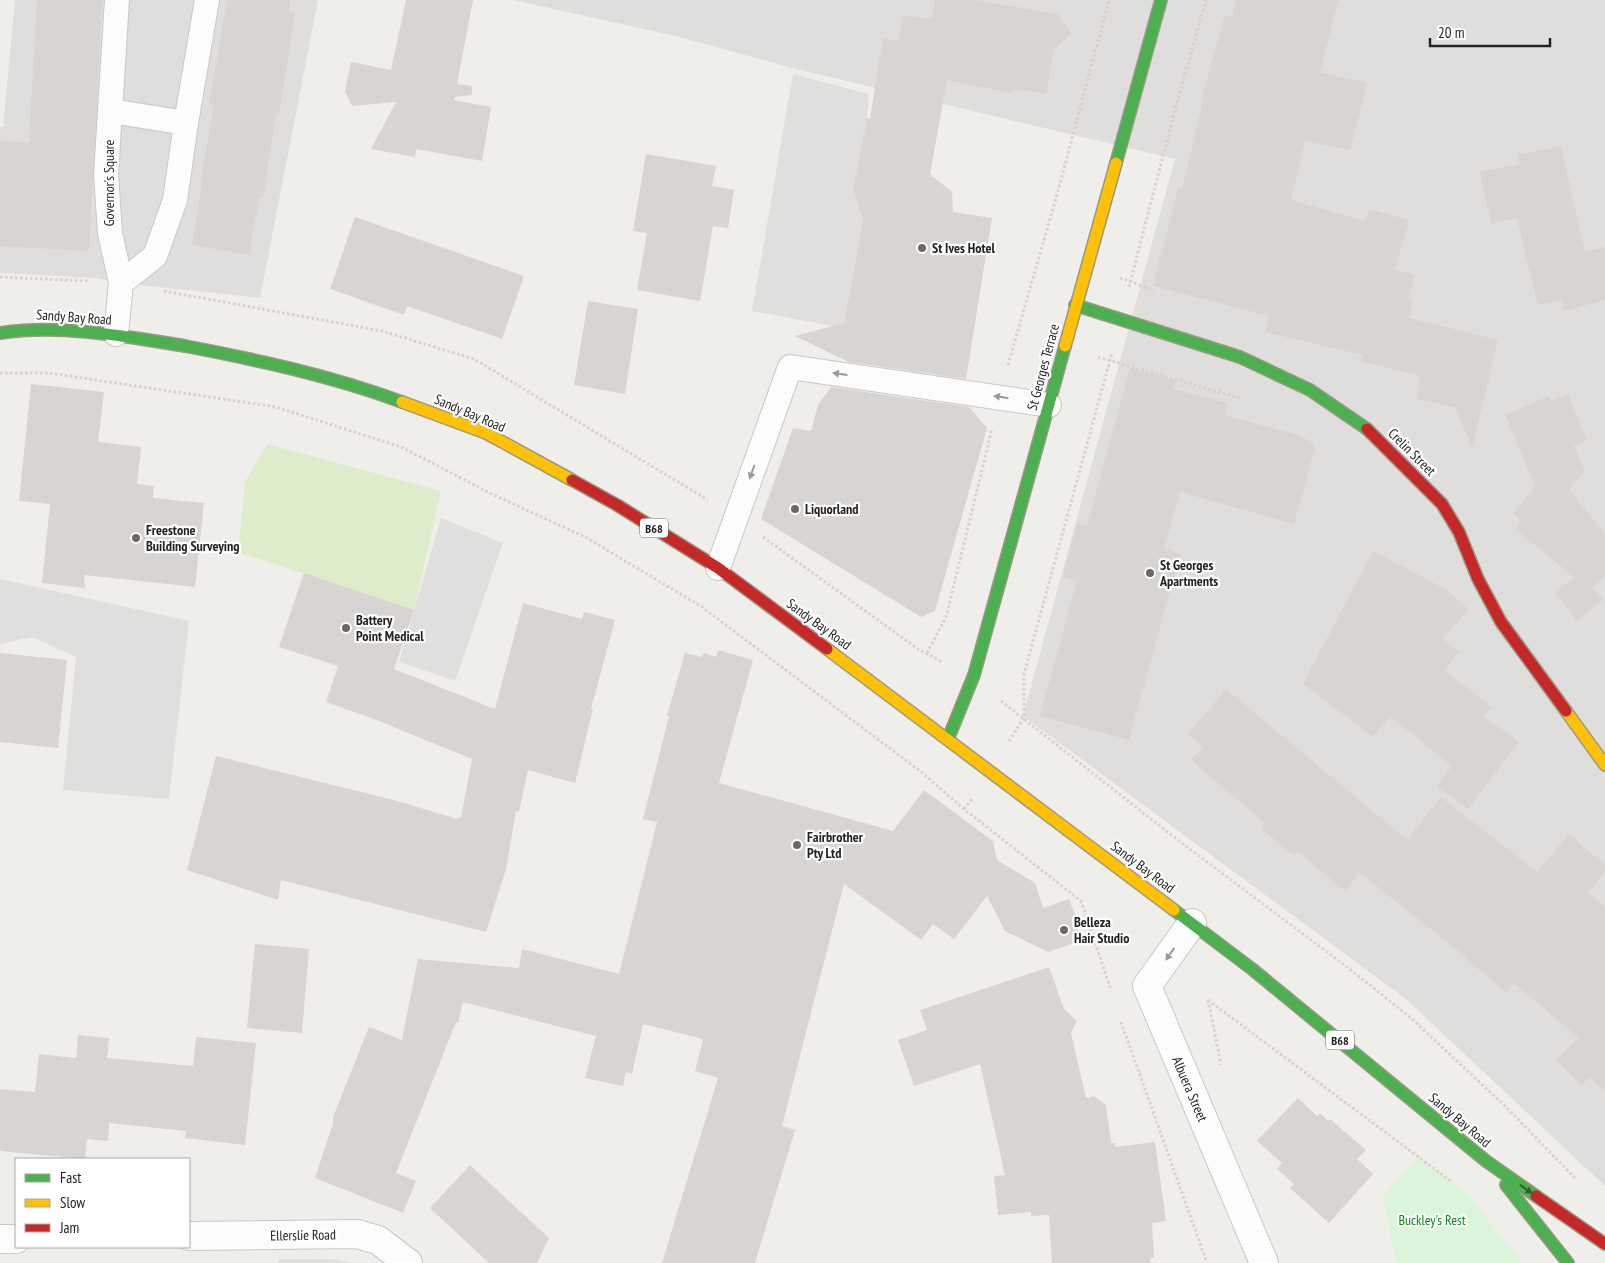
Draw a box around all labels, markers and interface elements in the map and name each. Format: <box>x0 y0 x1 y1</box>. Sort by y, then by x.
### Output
scale bar <box>1430 15 1550 47</box>
text: 20 m <box>1438 23 1464 42</box>
street label: Governor's Square <box>100 139 118 226</box>
place label: St Ives Hotel <box>932 239 995 257</box>
marker: St Ives Hotel <box>916 242 928 254</box>
street label: Sandy Bay Road <box>36 305 112 329</box>
street label: St Georges Terrace <box>1023 322 1063 412</box>
one-way arrow <box>832 370 848 378</box>
street label: Sandy Bay Road <box>432 390 508 436</box>
one-way arrow <box>992 393 1008 401</box>
street label: Crelin Street <box>1384 424 1440 480</box>
one-way arrow <box>748 464 755 479</box>
place label: Liquorland <box>805 500 859 518</box>
marker: Liquorland <box>789 503 801 515</box>
road number: B68 <box>640 518 668 538</box>
place label: Freestone Building Surveying <box>146 521 239 555</box>
marker: Freestone Building Surveying <box>130 532 142 544</box>
place label: St Georges Apartments <box>1159 556 1218 590</box>
marker: St Georges Apartments <box>1144 567 1156 579</box>
street label: Sandy Bay Road <box>783 595 855 653</box>
place label: Battery Point Medical <box>356 611 424 645</box>
marker: Battery Point Medical <box>340 622 352 634</box>
place label: Fairbrother Pty Ltd <box>807 828 864 862</box>
street label: Sandy Bay Road <box>1107 837 1179 897</box>
marker: Fairbrother Pty Ltd <box>791 839 803 851</box>
place label: Belleza Hair Studio <box>1074 913 1129 947</box>
marker: Belleza Hair Studio <box>1058 924 1070 936</box>
one-way arrow <box>1165 948 1175 961</box>
road number: B68 <box>1326 1030 1354 1050</box>
street label: Albuera Street <box>1168 1054 1212 1125</box>
street label: Sandy Bay Road <box>1425 1089 1495 1151</box>
legend <box>15 1158 190 1248</box>
text: Fast <box>60 1168 81 1187</box>
one-way arrow <box>1519 1184 1533 1194</box>
text: Slow <box>60 1193 85 1212</box>
park label: Buckley's Rest <box>1398 1211 1466 1229</box>
text: Jam <box>59 1218 79 1237</box>
street label: Ellerslie Road <box>270 1225 336 1245</box>

